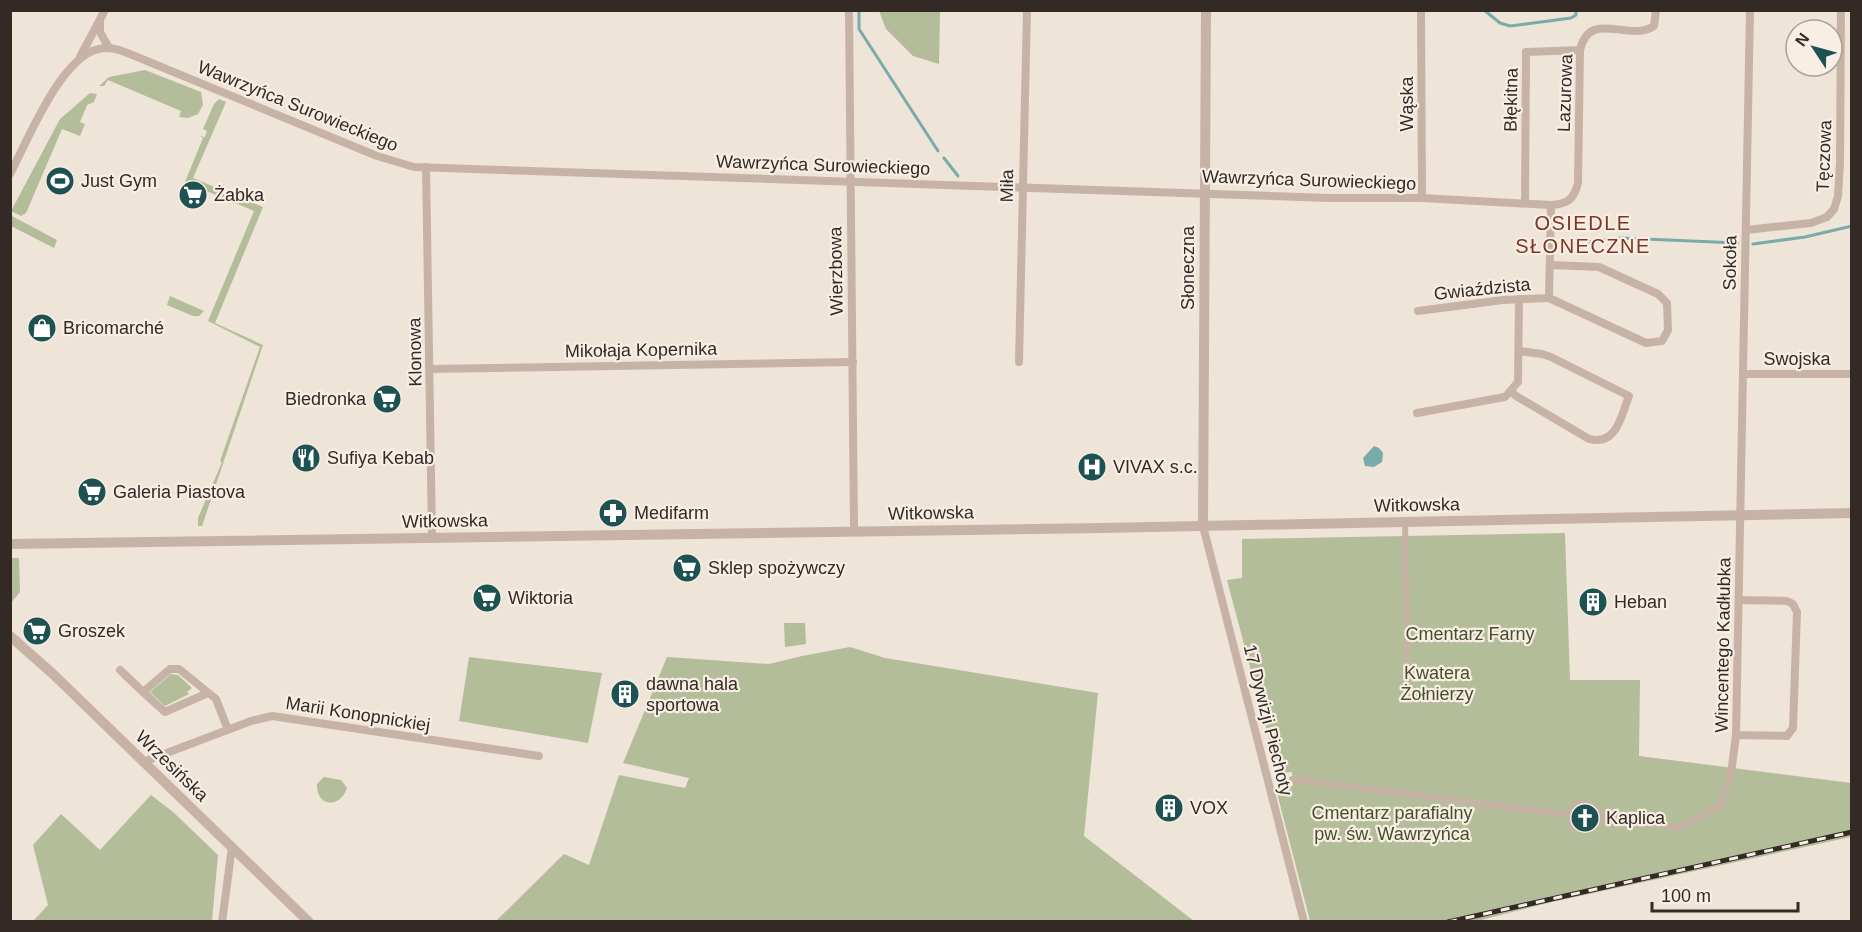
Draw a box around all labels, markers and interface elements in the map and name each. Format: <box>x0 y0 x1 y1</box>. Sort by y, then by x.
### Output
north arrow <box>1784 18 1844 78</box>
text: N <box>1792 30 1813 49</box>
street label: Lazurowa <box>1554 53 1576 132</box>
street label: Wawrzyńca Surowieckiego <box>195 57 401 155</box>
street label: Błękitna <box>1500 67 1522 132</box>
street label: Wąska <box>1397 76 1417 132</box>
street label: Tęczowa <box>1813 119 1835 192</box>
street label: Wawrzyńca Surowieckiego <box>716 151 930 179</box>
sports icon: Just Gym <box>44 165 76 197</box>
street label: Wawrzyńca Surowieckiego <box>1202 166 1416 194</box>
street label: Miła <box>997 168 1017 203</box>
place label: Just Gym <box>81 171 157 191</box>
supermarket icon: Żabka <box>177 179 209 211</box>
place label: Żabka <box>214 185 265 205</box>
district label: OSIEDLE SŁONECZNE <box>1515 212 1651 257</box>
street label: Wierzbowa <box>825 225 847 316</box>
street label: Słoneczna <box>1178 225 1198 310</box>
street label: Sokoła <box>1720 234 1740 291</box>
street label: Gwiaździsta <box>1433 274 1532 304</box>
shop icon: Bricomarché <box>26 312 58 344</box>
street label: Klonowa <box>404 316 426 387</box>
place label: Bricomarché <box>63 318 164 338</box>
street label: Mikołaja Kopernika <box>565 339 718 361</box>
street label: Swojska <box>1763 349 1831 369</box>
supermarket icon: Biedronka <box>371 383 403 415</box>
place label: Biedronka <box>285 389 367 409</box>
restaurant icon: Sufiya Kebab <box>290 442 322 474</box>
place label: Sufiya Kebab <box>327 448 434 468</box>
hospital icon: VIVAX s.c. <box>1076 451 1108 483</box>
place label: VIVAX s.c. <box>1113 457 1198 477</box>
supermarket icon: Galeria Piastova <box>76 476 108 508</box>
place label: Galeria Piastova <box>113 482 246 502</box>
street label: Witkowska <box>1374 494 1461 516</box>
pharmacy icon: Medifarm <box>597 497 629 529</box>
street label: Witkowska <box>888 502 975 524</box>
place label: Medifarm <box>634 503 709 523</box>
street label: Witkowska <box>402 510 489 532</box>
supermarket icon: Sklep spożywczy <box>671 552 703 584</box>
street label: Wincentego Kadłubka <box>1711 556 1735 733</box>
place label: Sklep spożywczy <box>708 558 845 578</box>
supermarket icon: Wiktoria <box>471 582 503 614</box>
building icon: Heban <box>1577 586 1609 618</box>
place label: Wiktoria <box>508 588 574 608</box>
place label: Heban <box>1614 592 1667 612</box>
supermarket icon: Groszek <box>21 615 53 647</box>
place label: Groszek <box>58 621 126 641</box>
park label: Cmentarz Farny <box>1405 624 1535 644</box>
street label: 17 Dywizji Piechoty <box>1240 642 1296 798</box>
park label: Kwatera Żołnierzy <box>1400 663 1474 704</box>
place label: dawna hala sportowa <box>646 674 739 715</box>
building icon: dawna hala sportowa <box>609 678 641 710</box>
street label: Marii Konopnickiej <box>284 693 432 735</box>
street label: Wrzesińska <box>132 727 213 806</box>
building icon: VOX <box>1153 792 1185 824</box>
place label: VOX <box>1190 798 1228 818</box>
church icon: Kaplica <box>1569 802 1601 834</box>
park label: Cmentarz parafialny pw. św. Wawrzyńca <box>1311 803 1473 844</box>
place label: Kaplica <box>1606 808 1666 828</box>
scale bar <box>1652 875 1798 913</box>
text: 100 m <box>1661 886 1711 906</box>

